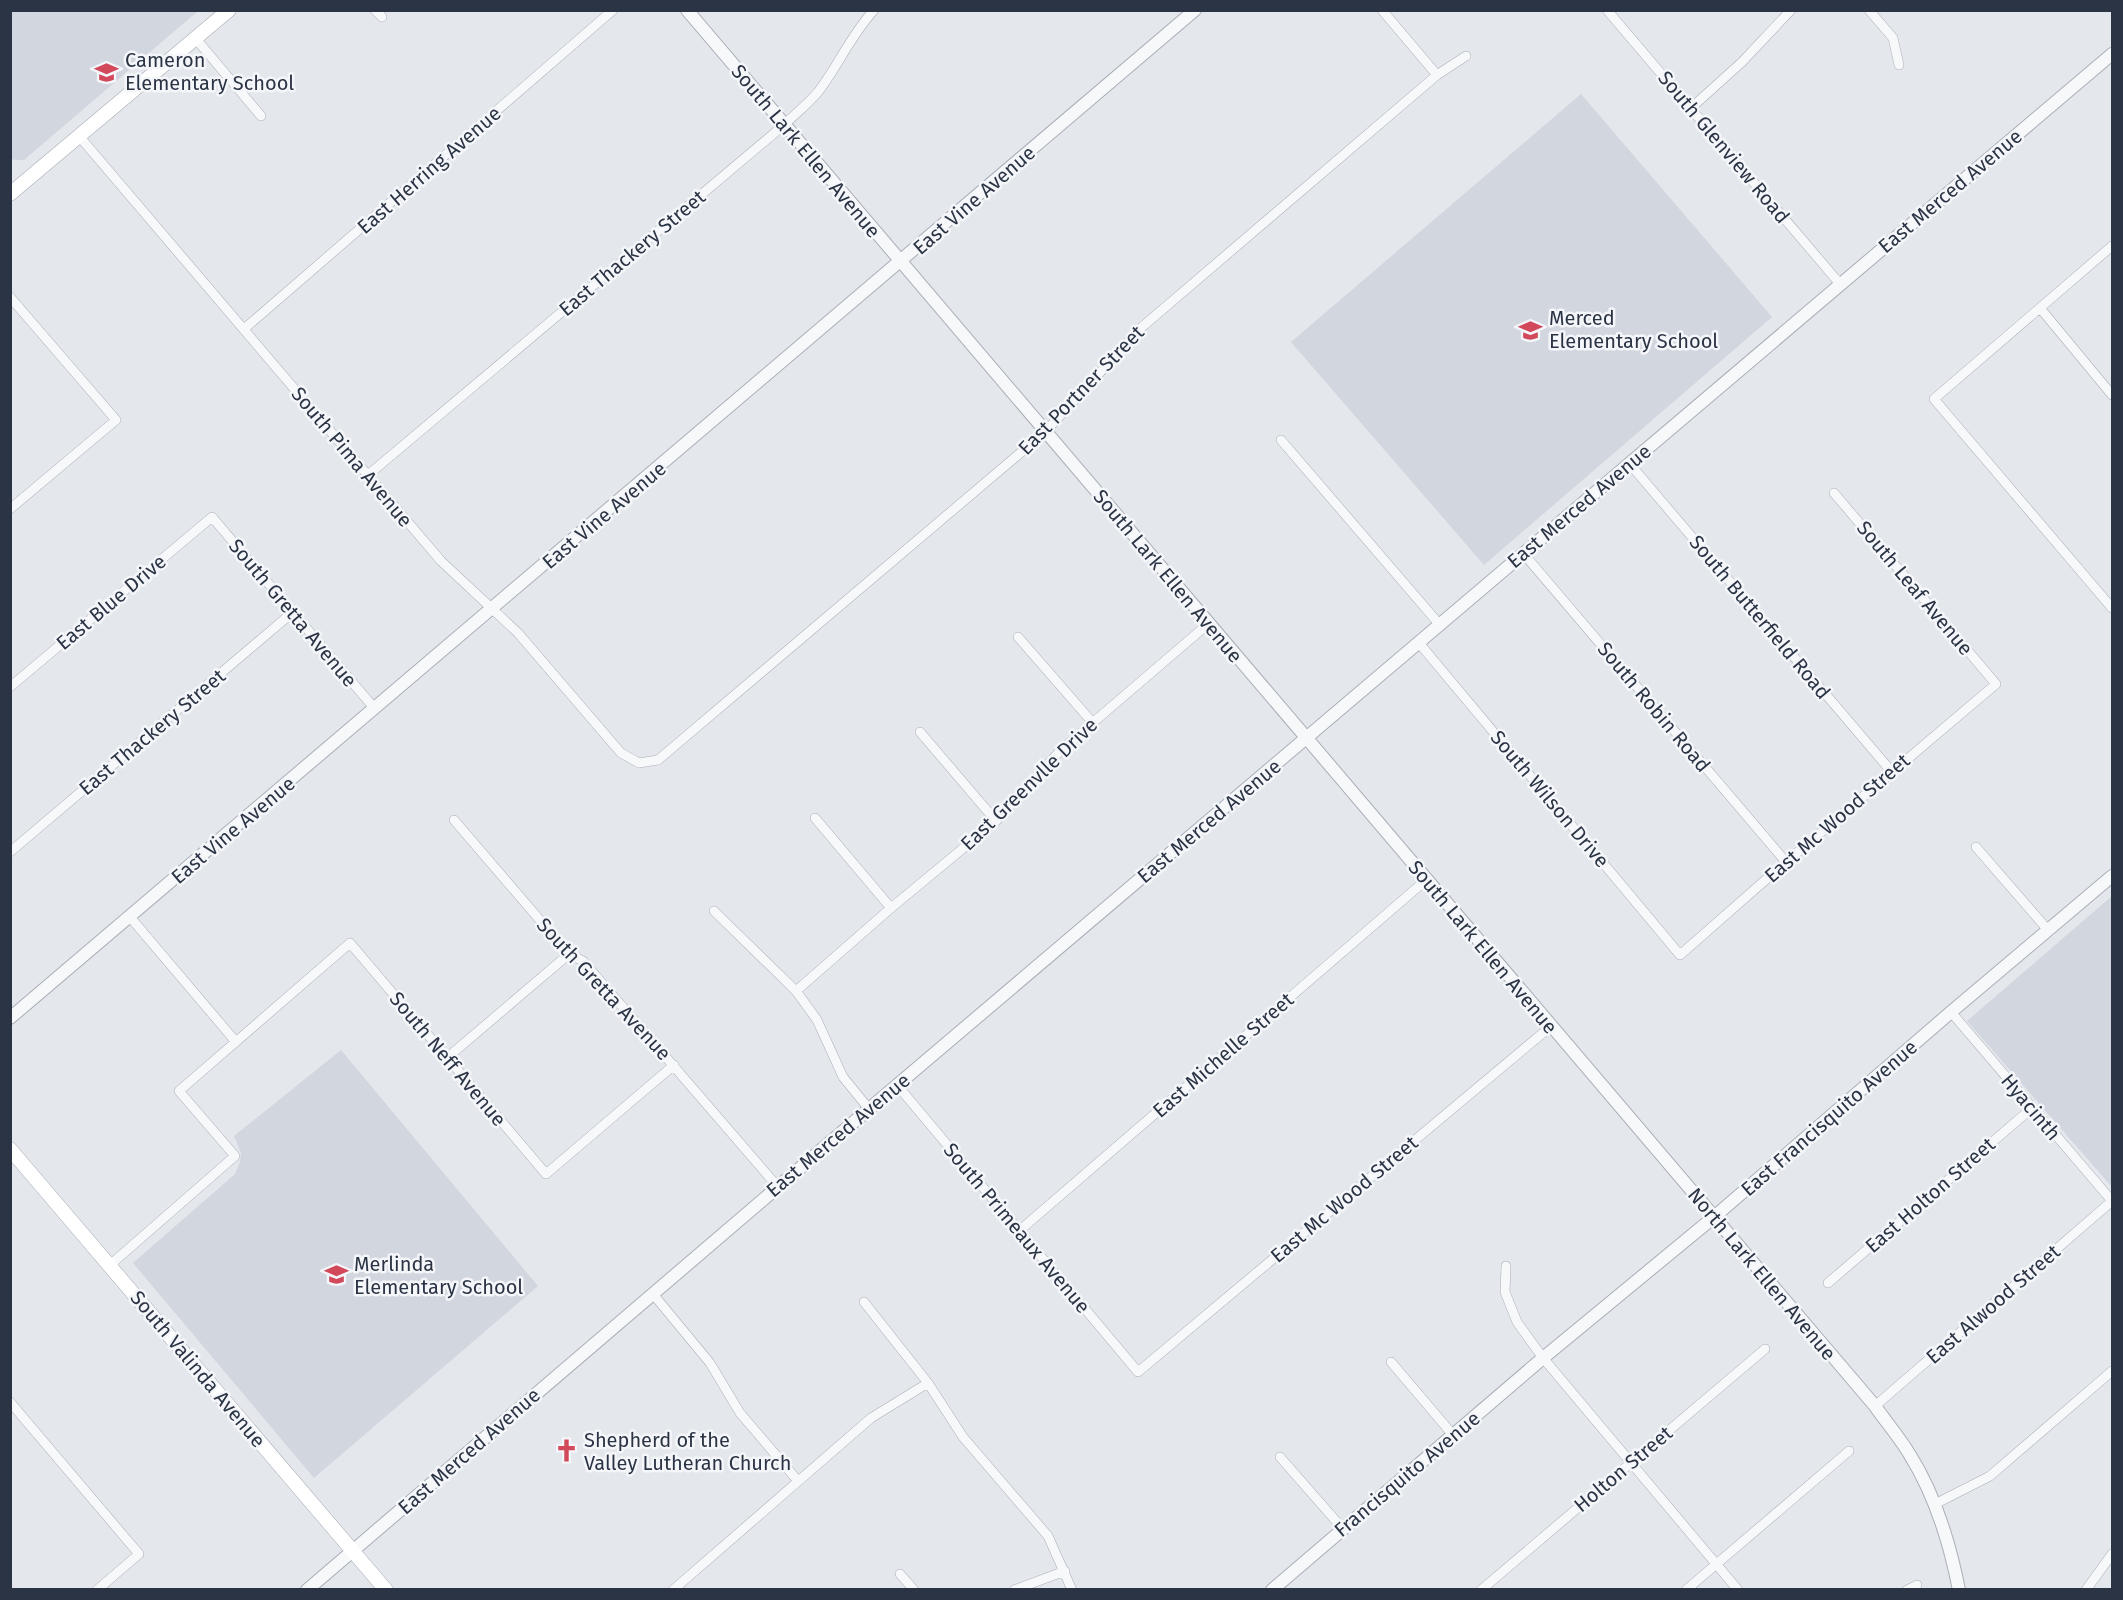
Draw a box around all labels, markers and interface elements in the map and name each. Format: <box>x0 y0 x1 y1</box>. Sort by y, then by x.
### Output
place label: Cameron Elementary School <box>125 48 294 95</box>
school or university icon: Cameron Elementary School <box>94 59 120 85</box>
street label: South Lark Ellen Avenue <box>726 59 886 243</box>
street label: South Glenview Road <box>1653 66 1795 228</box>
street label: East Herring Avenue <box>352 101 506 239</box>
street label: East Merced Avenue <box>1873 124 2027 258</box>
street label: East Vine Avenue <box>908 140 1040 260</box>
street label: East Thackery Street <box>554 184 711 321</box>
place label: Merced Elementary School <box>1549 306 1718 353</box>
school or university icon: Merced Elementary School <box>1518 317 1544 343</box>
street label: East Portner Street <box>1013 320 1149 460</box>
street label: South Pima Avenue <box>286 382 418 532</box>
street label: East Merced Avenue <box>1502 439 1656 573</box>
street label: East Vine Avenue <box>537 456 671 574</box>
street label: South Lark Ellen Avenue <box>1088 484 1248 668</box>
street label: South Leaf Avenue <box>1852 516 1978 660</box>
street label: South Butterfield Road <box>1684 530 1836 704</box>
street label: South Gretta Avenue <box>224 534 362 692</box>
street label: East Blue Drive <box>51 549 171 655</box>
street label: South Robin Road <box>1593 637 1715 777</box>
street label: East Thackery Street <box>74 663 231 800</box>
street label: East Greenvlle Drive <box>956 713 1102 855</box>
street label: South Wilson Drive <box>1486 726 1614 872</box>
street label: East Mc Wood Street <box>1759 748 1915 888</box>
street label: East Merced Avenue <box>1132 754 1286 888</box>
street label: East Vine Avenue <box>166 771 300 889</box>
street label: South Lark Ellen Avenue <box>1403 855 1563 1039</box>
street label: South Gretta Avenue <box>532 913 676 1065</box>
street label: South Neff Avenue <box>385 987 511 1131</box>
street label: East Michelle Street <box>1148 987 1299 1123</box>
street label: East Francisquito Avenue <box>1736 1035 1922 1201</box>
street label: East Merced Avenue <box>761 1068 915 1202</box>
street label: Hyacinth <box>1996 1069 2066 1145</box>
street label: East Mc Wood Street <box>1266 1130 1423 1268</box>
street label: East Holton Street <box>1860 1132 2000 1258</box>
street label: South Primeaux Avenue <box>939 1138 1095 1318</box>
street label: North Lark Ellen Avenue <box>1683 1183 1841 1365</box>
street label: East Alwood Street <box>1921 1239 2065 1369</box>
place label: Merlinda Elementary School <box>354 1252 523 1299</box>
school or university icon: Merlinda Elementary School <box>323 1262 349 1288</box>
street label: South Valinda Avenue <box>125 1286 271 1452</box>
street label: East Merced Avenue <box>393 1383 545 1519</box>
street label: Francisquito Avenue <box>1329 1406 1485 1542</box>
street label: Holton Street <box>1569 1420 1678 1517</box>
place label: Shepherd of the Valley Lutheran Church <box>584 1428 791 1475</box>
church icon: Shepherd of the Valley Lutheran Church <box>553 1438 579 1464</box>

